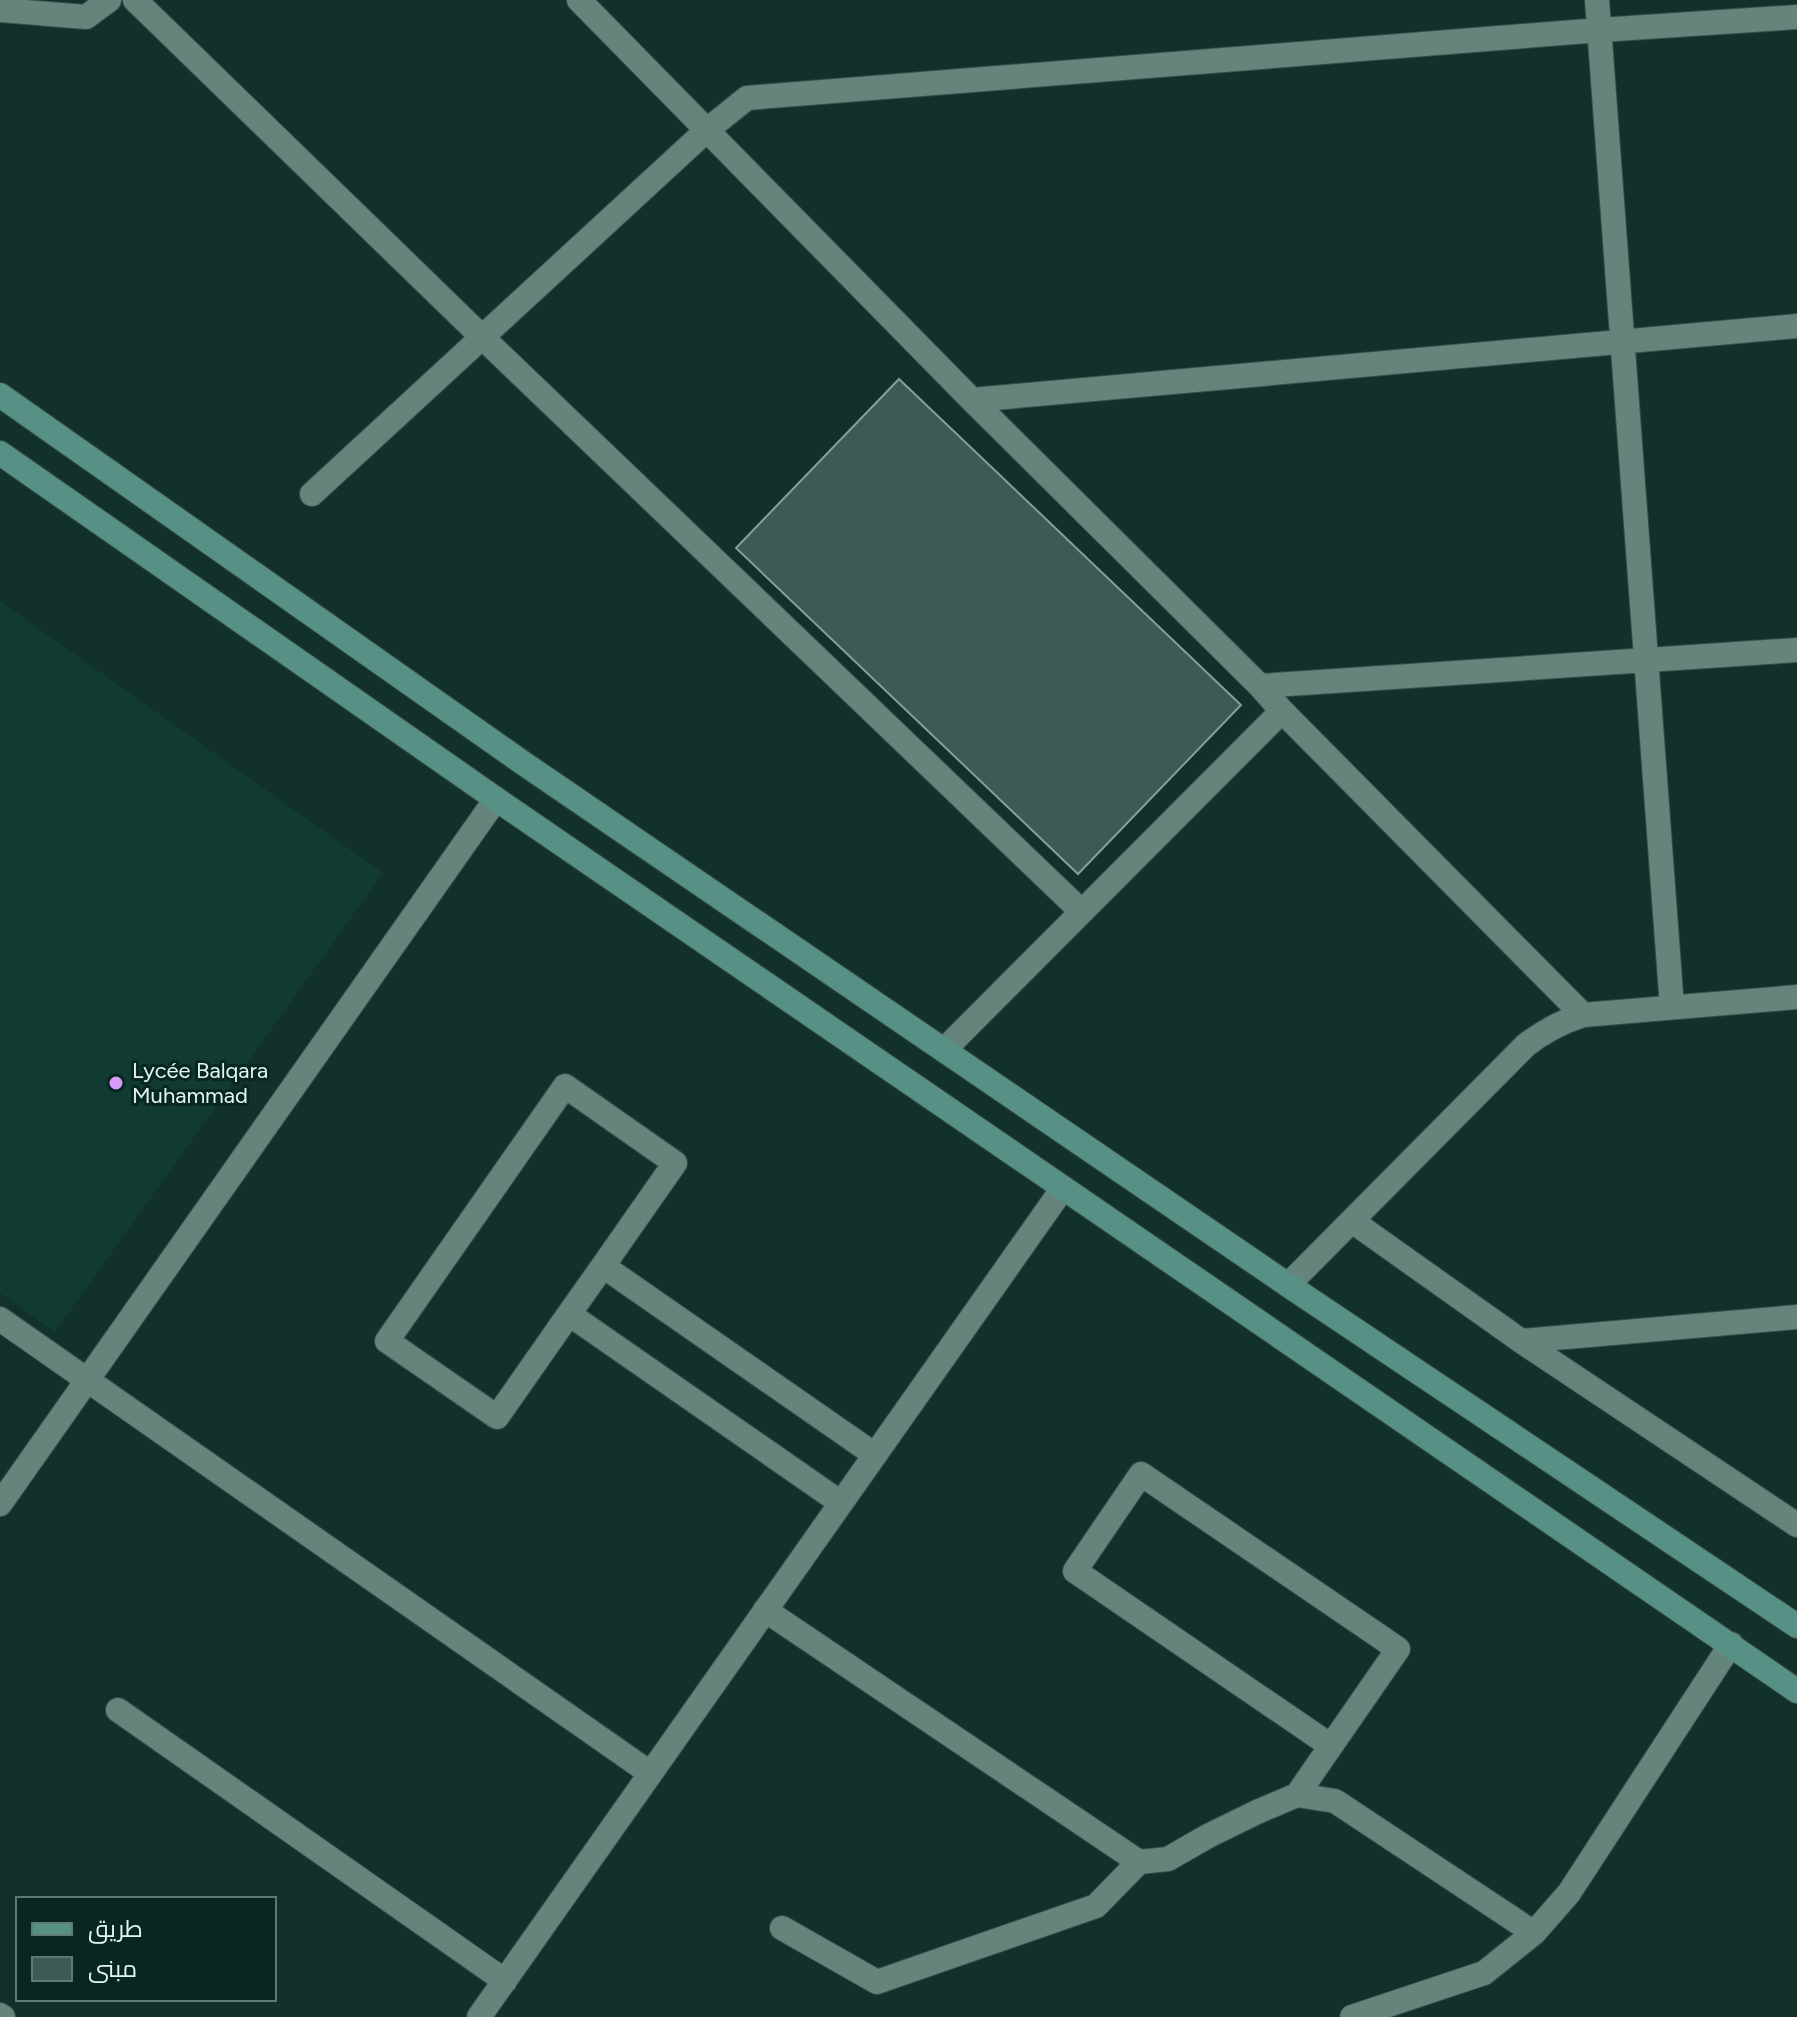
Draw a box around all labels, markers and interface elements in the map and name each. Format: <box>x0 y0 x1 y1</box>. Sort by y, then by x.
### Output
place label: Lycée Balqara Muhammad <box>132 1057 268 1109</box>
marker: Lycée Balqara Muhammad <box>107 1074 125 1092</box>
legend <box>16 1897 276 2001</box>
text: طريق <box>88 1914 143 1944</box>
text: مبنى <box>88 1954 137 1983</box>

